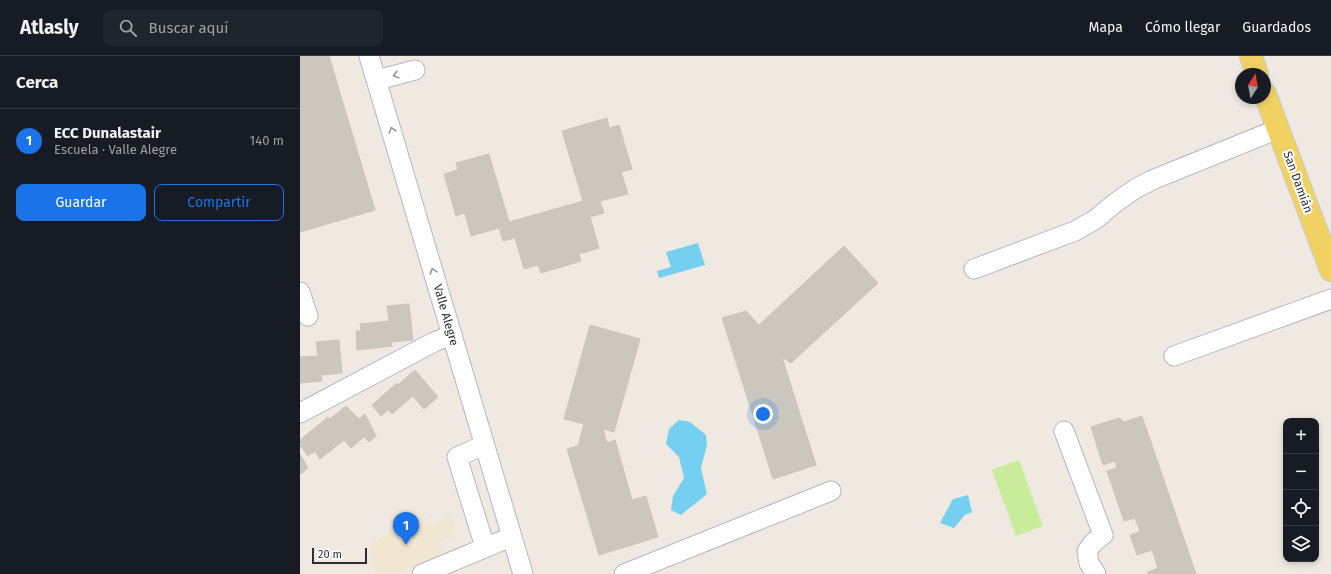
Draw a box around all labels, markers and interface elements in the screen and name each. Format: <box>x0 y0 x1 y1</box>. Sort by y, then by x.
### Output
search box <box>103 10 383 46</box>
text: Atlasly <box>20 16 79 39</box>
icon: search <box>117 17 139 39</box>
text: Buscar aquí <box>149 19 229 37</box>
text: Mapa <box>1089 19 1123 36</box>
text: Cómo llegar <box>1145 19 1220 36</box>
text: Guardados <box>1242 19 1311 36</box>
north arrow <box>1235 68 1271 104</box>
one-way arrow <box>393 70 400 79</box>
text: Cerca <box>16 72 58 93</box>
text: ECC Dunalastair <box>54 124 161 142</box>
one-way arrow <box>388 127 397 134</box>
text: 1 <box>26 133 32 148</box>
text: 140 m <box>250 133 284 148</box>
text: Escuela · Valle Alegre <box>54 142 177 157</box>
street label: San Damián <box>1280 149 1316 215</box>
button: Guardar <box>16 184 146 221</box>
button: Compartir <box>154 184 284 221</box>
one-way arrow <box>429 268 438 275</box>
street label: Valle Alegre <box>431 283 461 347</box>
your location <box>753 404 773 424</box>
map controls <box>1283 418 1319 562</box>
button: + <box>1283 418 1319 454</box>
button: − <box>1283 454 1319 490</box>
button: locate <box>1283 490 1319 526</box>
pin: 1 <box>393 512 419 545</box>
button: layers <box>1283 526 1319 562</box>
scale bar <box>312 546 367 565</box>
text: 20 m <box>318 548 342 561</box>

